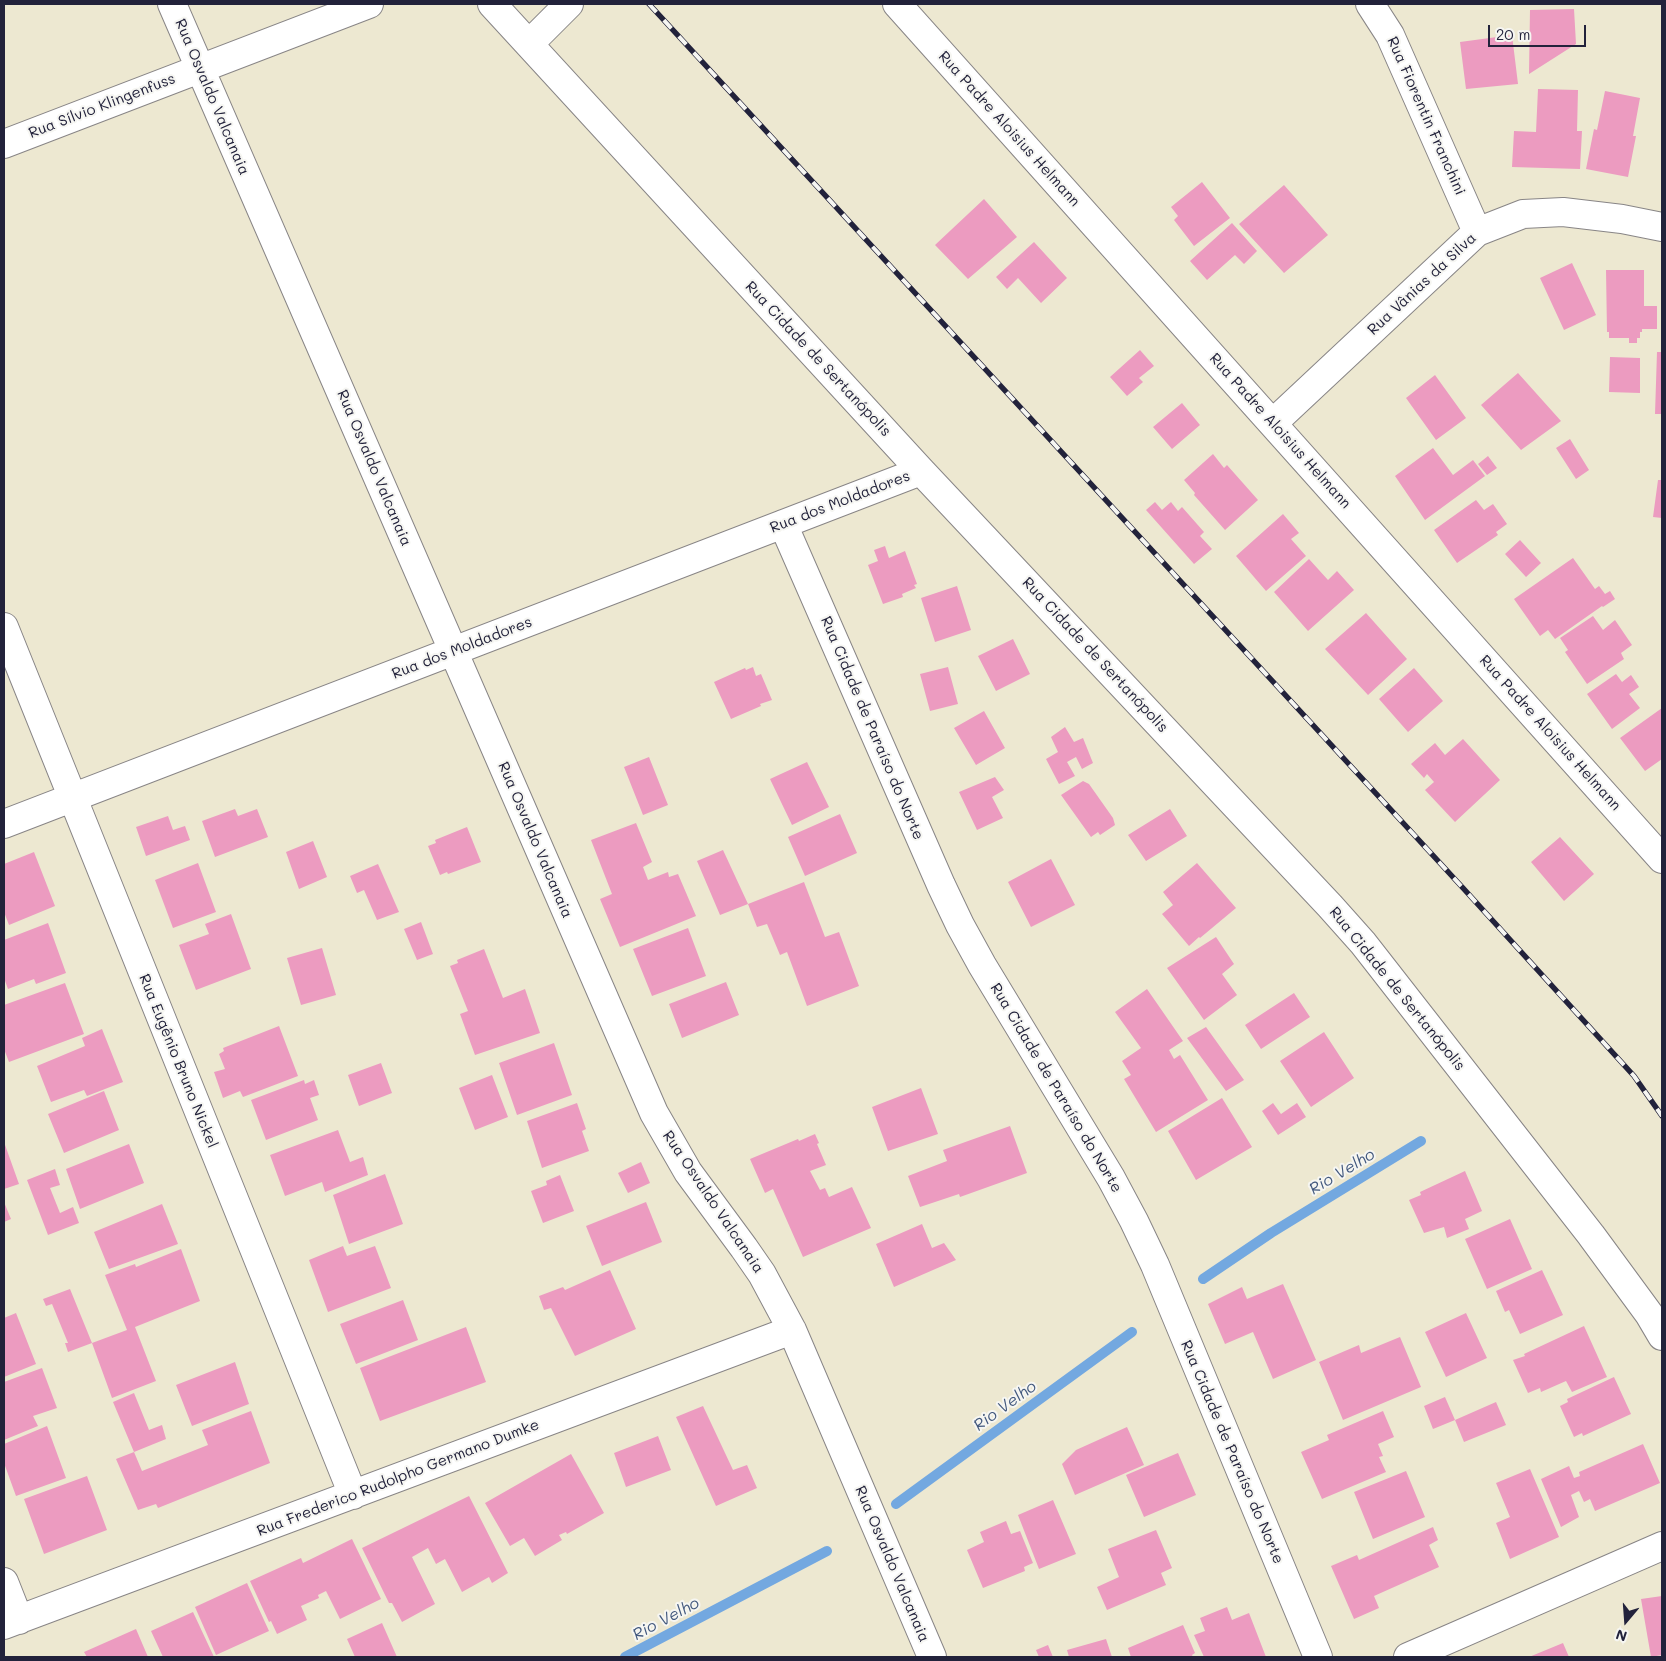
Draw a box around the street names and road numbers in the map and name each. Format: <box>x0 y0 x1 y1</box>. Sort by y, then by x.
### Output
street label: Rua Osvaldo Valcanaia <box>171 16 253 178</box>
street label: Rua Fiorentin Franchini <box>1383 34 1469 198</box>
street label: Rua Padre Aloisius Helmann <box>934 48 1084 210</box>
street label: Rua Sílvio Klingenfuss <box>26 70 178 142</box>
street label: Rua Vânias da Silva <box>1364 229 1480 339</box>
street label: Rua Cidade de Sertanópolis <box>741 278 895 440</box>
street label: Rua Padre Aloisius Helmann <box>1205 350 1355 512</box>
street label: Rua Osvaldo Valcanaia <box>333 387 415 549</box>
street label: Rua dos Moldadores <box>767 467 913 537</box>
street label: Rua Cidade de Sertanópolis <box>1018 574 1172 736</box>
street label: Rua dos Moldadores <box>389 613 535 683</box>
street label: Rua Cidade de Paraíso do Norte <box>817 614 927 842</box>
street label: Rua Padre Aloisius Helmann <box>1475 652 1625 814</box>
street label: Rua Osvaldo Valcanaia <box>494 759 576 921</box>
street label: Rua Cidade de Sertanópolis <box>1325 903 1469 1075</box>
street label: Rua Eugênio Bruno Nickel <box>135 971 221 1151</box>
street label: Rua Cidade de Paraíso do Norte <box>986 980 1126 1196</box>
street label: Rua Osvaldo Valcanaia <box>659 1127 767 1277</box>
street label: Rua Cidade de Paraíso do Norte <box>1177 1338 1287 1566</box>
street label: Rua Frederico Rudolpho Germano Dumke <box>254 1416 542 1540</box>
street label: Rua Osvaldo Valcanaia <box>851 1483 933 1645</box>

